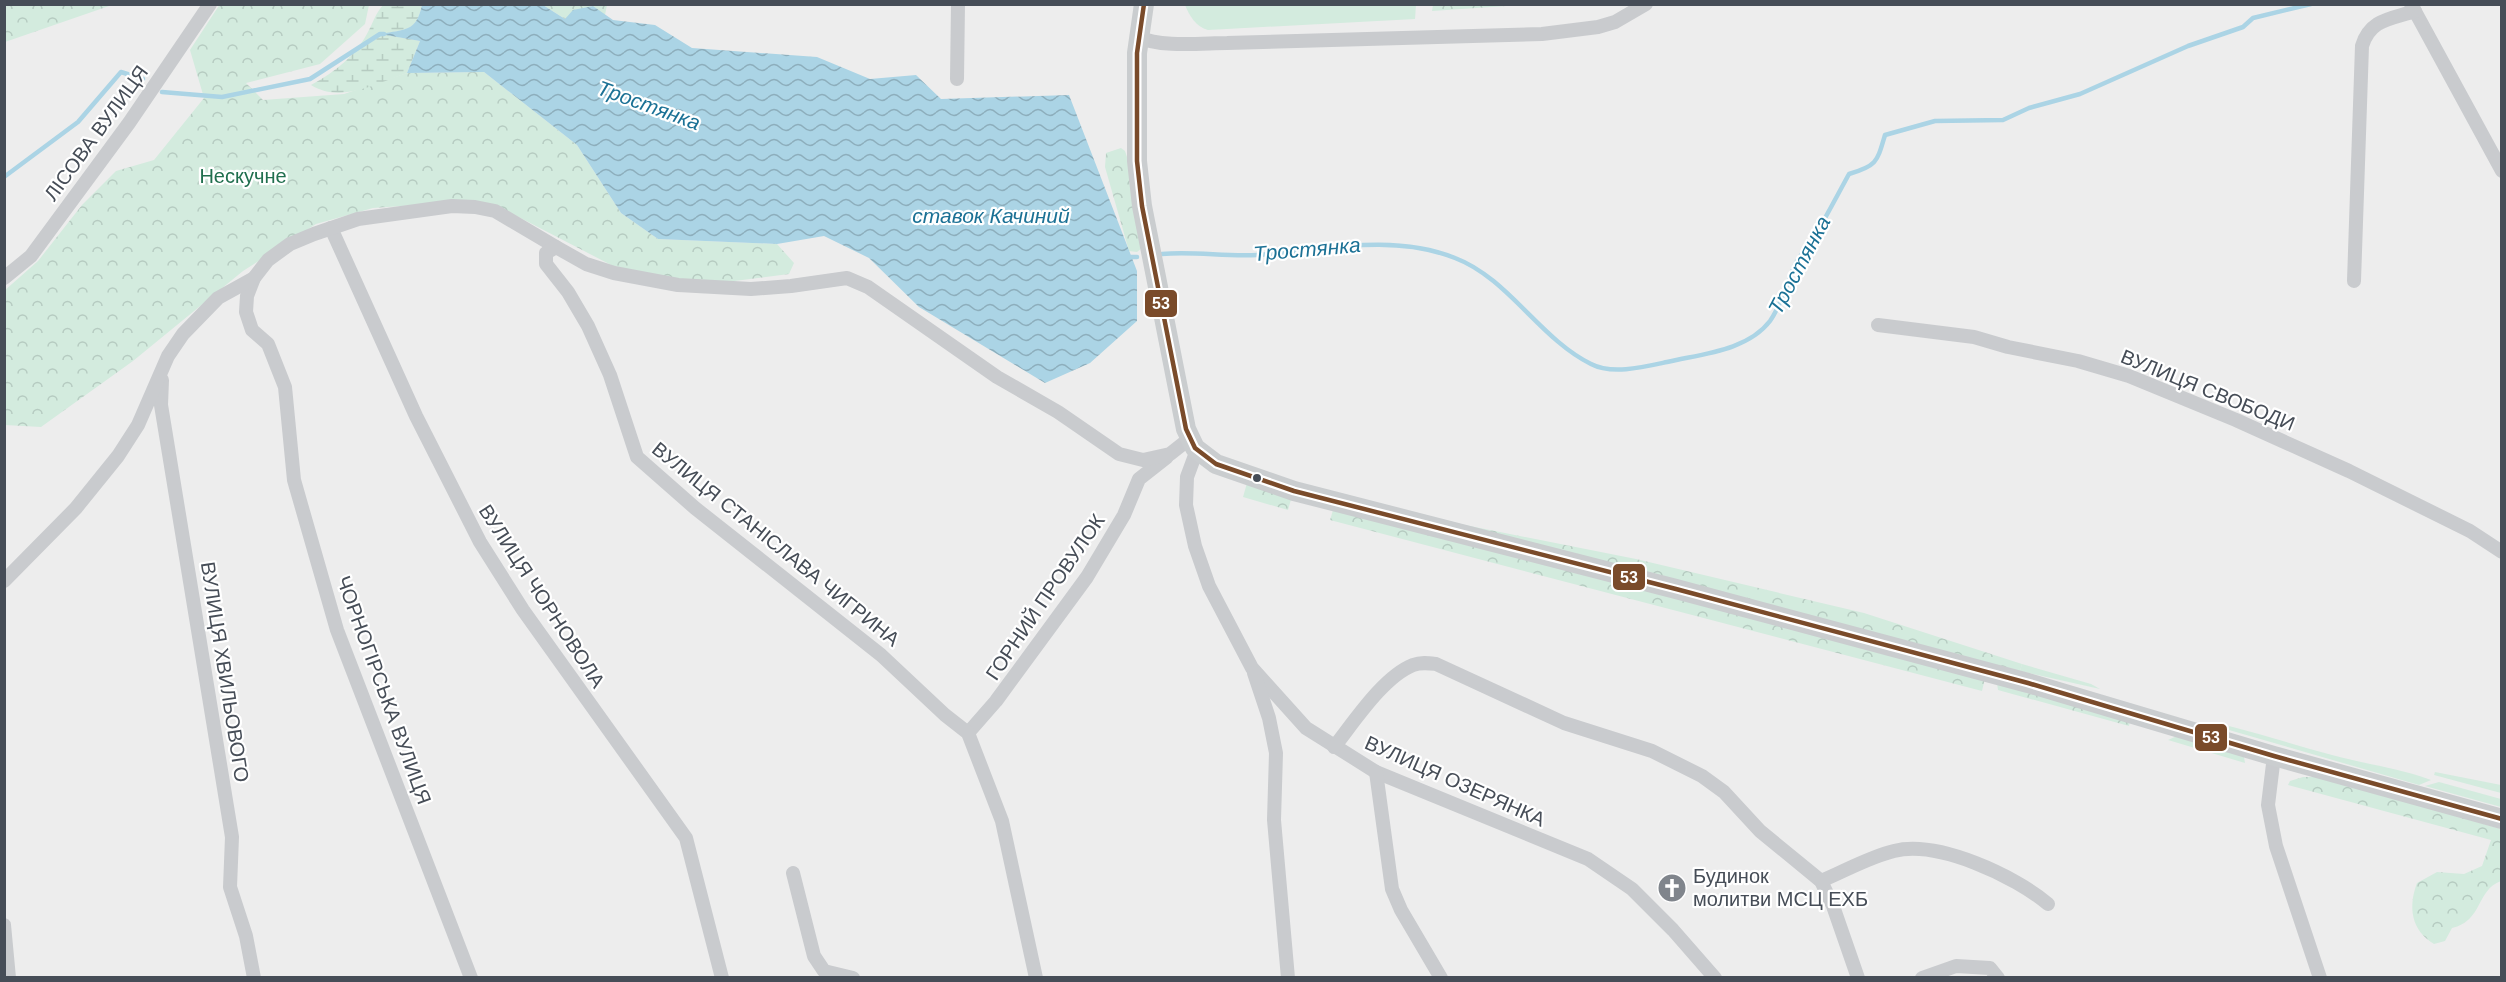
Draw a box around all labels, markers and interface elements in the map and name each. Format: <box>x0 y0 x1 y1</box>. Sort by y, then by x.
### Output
street label: ЛІСОВА ВУЛИЦЯ <box>40 61 152 205</box>
water label: Тростянка <box>594 76 704 134</box>
park label: Нескучне <box>199 165 287 187</box>
water label: ставок Качиний <box>912 204 1070 227</box>
water label: Тростянка <box>1764 212 1834 318</box>
water label: Тростянка <box>1252 233 1362 265</box>
line badge: 53 <box>1144 289 1178 318</box>
text: 53 <box>1152 295 1170 312</box>
street label: ВУЛИЦЯ СВОБОДИ <box>2118 345 2298 435</box>
street label: ВУЛИЦЯ СТАНІСЛАВА ЧИГРИНА <box>648 437 904 651</box>
unlabelled marker <box>1251 472 1263 484</box>
street label: ВУЛИЦЯ ЧОРНОВОЛА <box>475 500 610 692</box>
street label: ГОРНИЙ ПРОВУЛОК <box>980 509 1109 684</box>
street label: ВУЛИЦЯ ХВИЛЬОВОГО <box>197 560 253 784</box>
line badge: 53 <box>1612 563 1646 591</box>
text: 53 <box>1620 569 1638 586</box>
street label: ЧОРНОГІРСЬКА ВУЛИЦЯ <box>332 573 436 807</box>
line badge: 53 <box>2194 723 2228 752</box>
text: 53 <box>2202 729 2220 746</box>
street label: ВУЛИЦЯ ОЗЕРЯНКА <box>1362 731 1549 831</box>
place label: Будинок молитви МСЦ ЕХБ <box>1693 865 1868 910</box>
church icon: Будинок молитви МСЦ ЕХБ <box>1656 872 1688 904</box>

